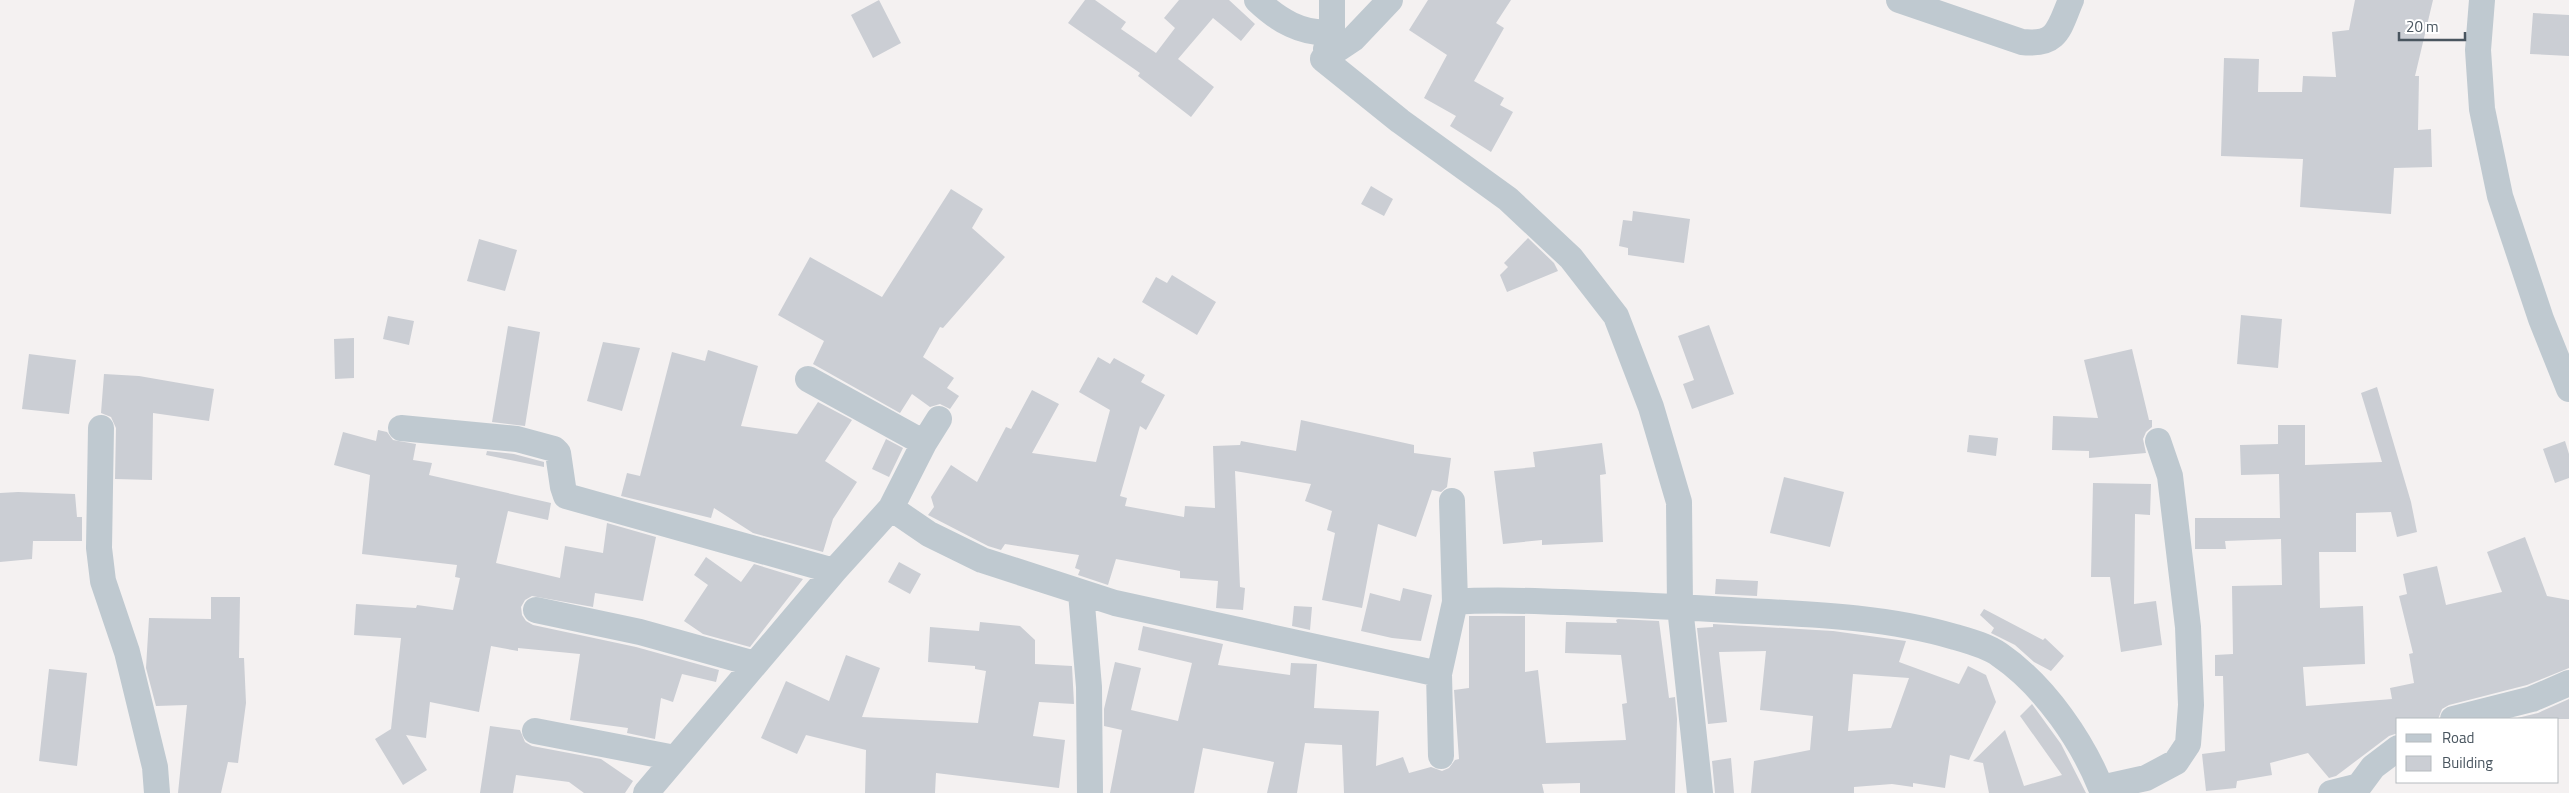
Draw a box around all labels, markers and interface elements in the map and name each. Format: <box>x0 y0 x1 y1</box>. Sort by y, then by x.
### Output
scale bar <box>2399 10 2465 42</box>
text: 20 m <box>2406 15 2439 38</box>
legend <box>2396 718 2559 783</box>
text: Road <box>2442 726 2474 749</box>
text: Building <box>2442 751 2493 774</box>

